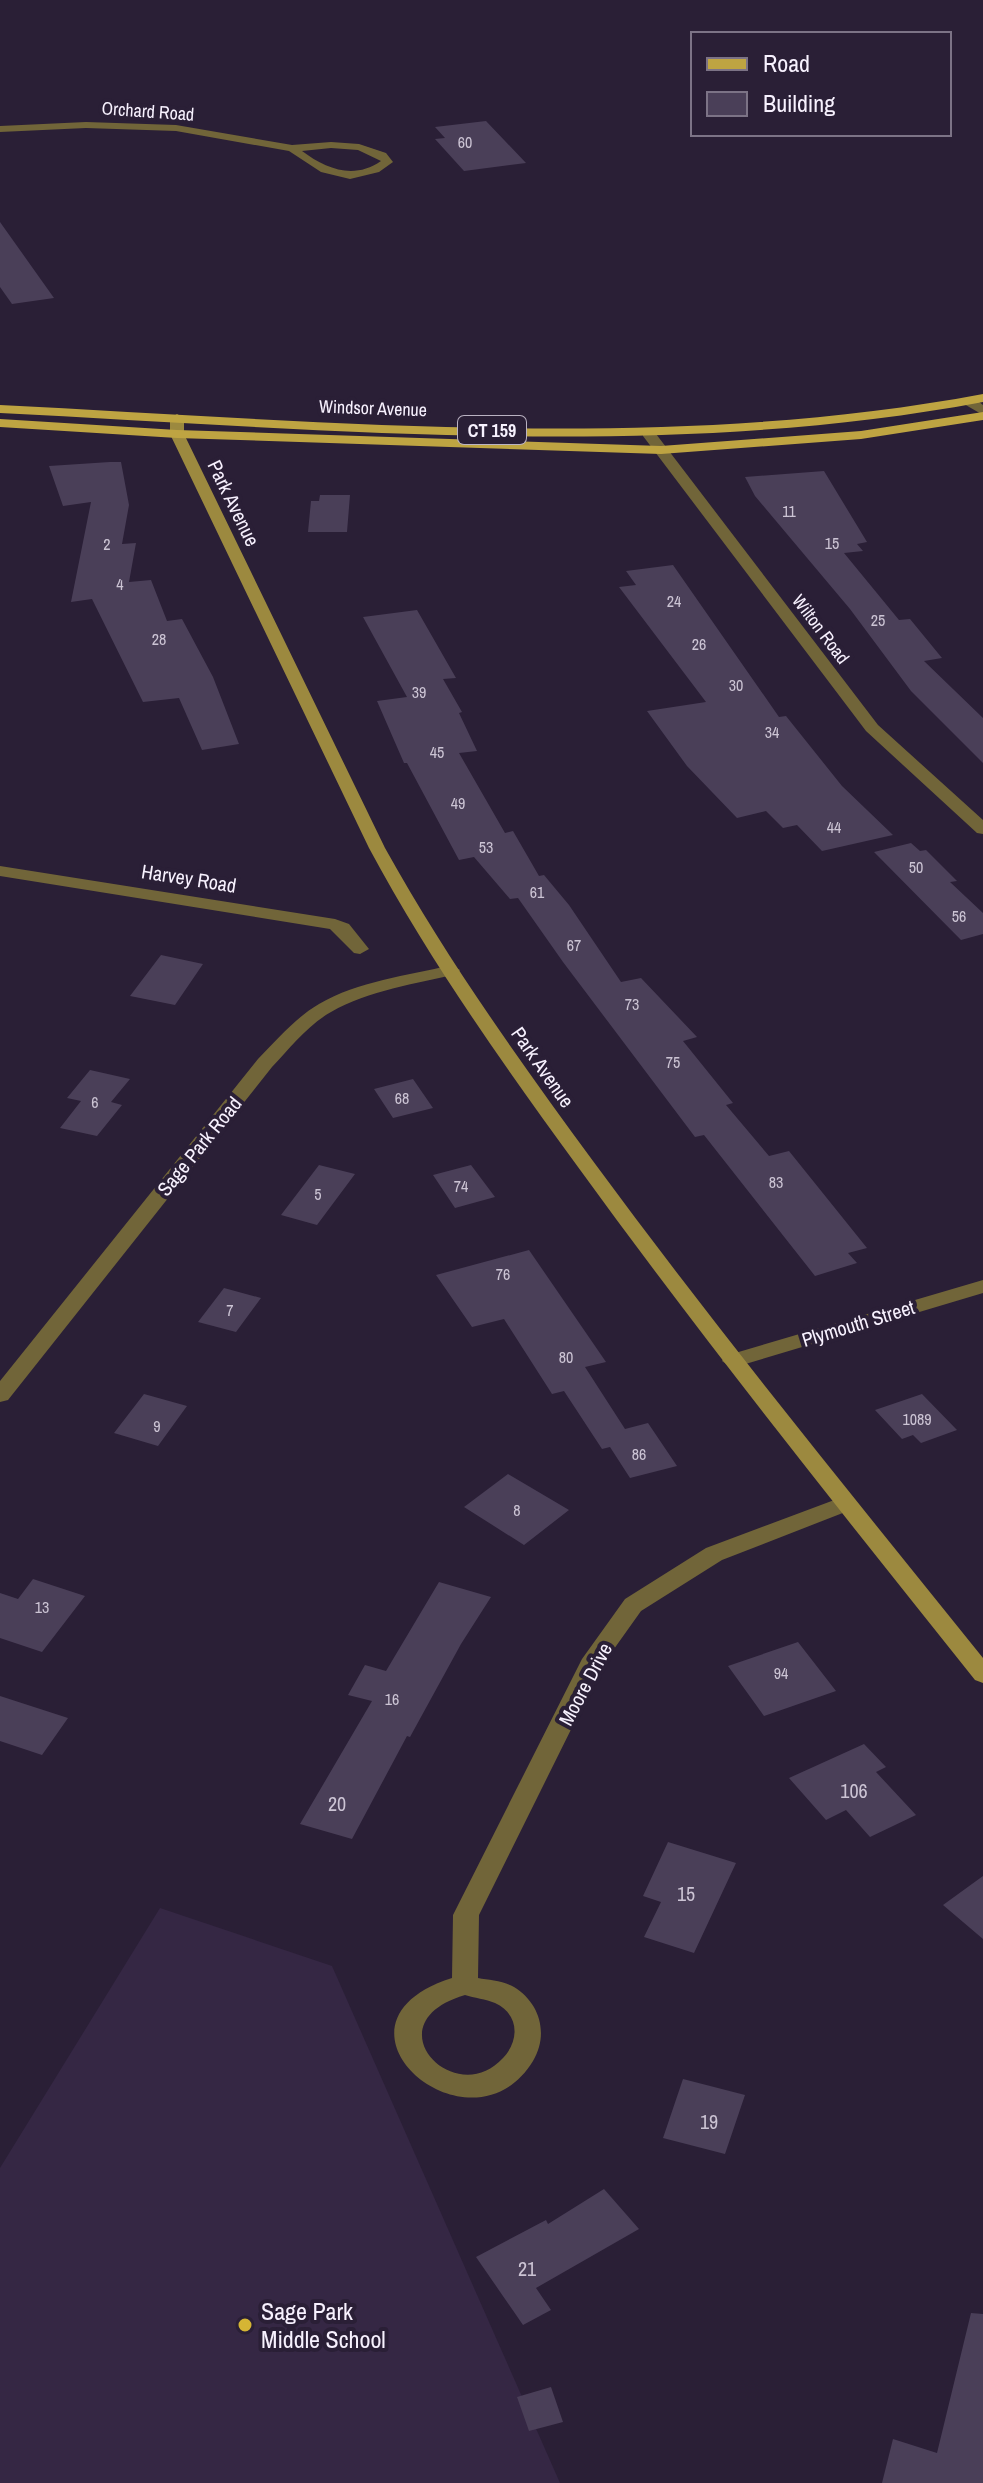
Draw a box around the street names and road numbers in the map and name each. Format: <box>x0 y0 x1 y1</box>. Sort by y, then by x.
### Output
street label: Orchard Road <box>101 95 195 127</box>
street label: Windsor Avenue <box>319 394 427 422</box>
road number: CT 159 <box>458 416 526 444</box>
street label: Park Avenue <box>202 455 266 551</box>
street label: Wilton Road <box>787 589 855 669</box>
street label: Harvey Road <box>140 857 238 899</box>
street label: Park Avenue <box>505 1021 581 1113</box>
street label: Sage Park Road <box>151 1091 247 1201</box>
street label: Plymouth Street <box>798 1293 918 1353</box>
street label: Moore Drive <box>552 1638 618 1730</box>

